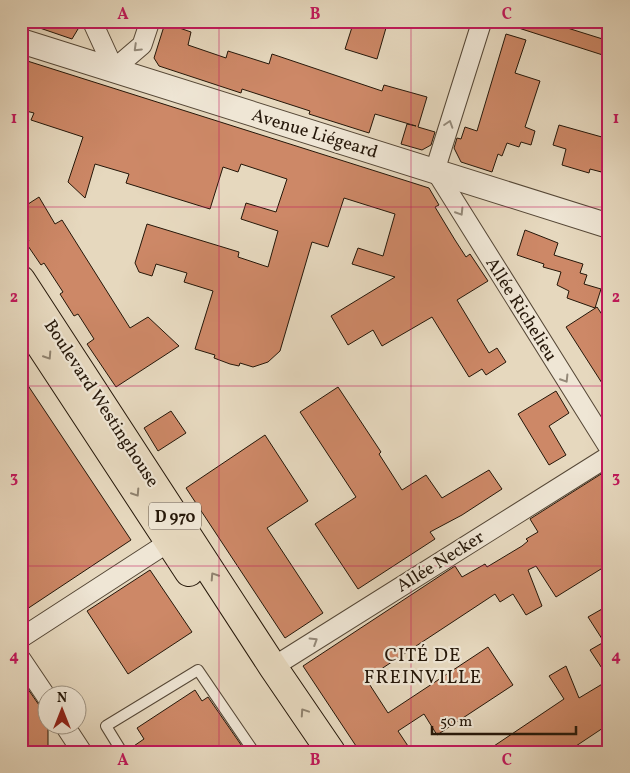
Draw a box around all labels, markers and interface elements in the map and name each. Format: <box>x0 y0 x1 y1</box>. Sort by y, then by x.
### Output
text: A <box>117 4 129 26</box>
text: B <box>310 4 321 26</box>
text: C <box>502 4 512 26</box>
one-way arrow <box>134 42 143 51</box>
street label: Avenue Liégeard <box>248 103 381 166</box>
text: 1 <box>11 108 17 130</box>
text: 1 <box>613 108 619 130</box>
one-way arrow <box>444 120 454 129</box>
one-way arrow <box>454 206 464 215</box>
street label: Allée Richelieu <box>479 253 563 367</box>
text: 2 <box>10 287 18 309</box>
text: 2 <box>612 287 620 309</box>
street label: Boulevard Westinghouse <box>37 315 164 492</box>
one-way arrow <box>42 351 51 360</box>
one-way arrow <box>559 374 569 383</box>
text: 3 <box>10 467 18 489</box>
text: 3 <box>612 467 620 489</box>
one-way arrow <box>130 487 139 497</box>
road number: D 970 <box>149 502 201 530</box>
street label: Allée Necker <box>392 525 490 599</box>
one-way arrow <box>211 572 220 582</box>
one-way arrow <box>309 637 318 647</box>
district label: CITÉ DE FREINVILLE <box>364 643 482 691</box>
text: 4 <box>9 646 19 668</box>
text: 4 <box>611 646 621 668</box>
north arrow <box>38 686 88 736</box>
text: N <box>57 689 67 708</box>
scale bar <box>432 703 576 735</box>
one-way arrow <box>301 708 310 717</box>
text: 50 m <box>440 712 472 733</box>
text: A <box>117 750 129 772</box>
text: B <box>310 750 321 772</box>
text: C <box>502 750 512 772</box>

